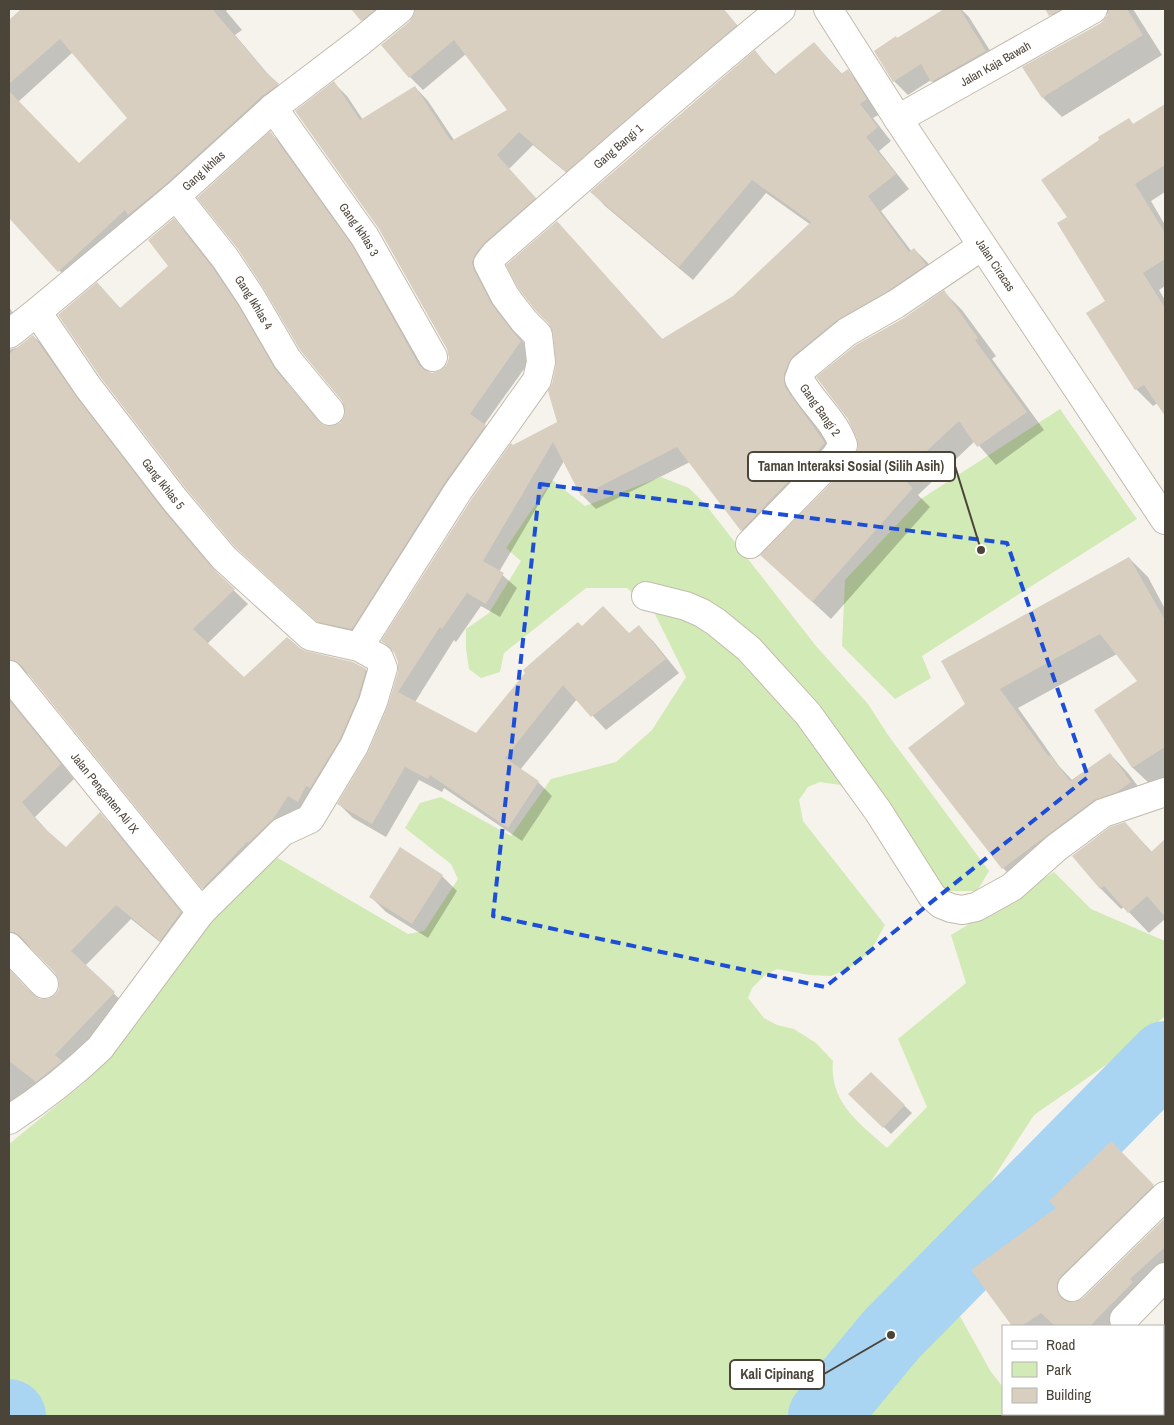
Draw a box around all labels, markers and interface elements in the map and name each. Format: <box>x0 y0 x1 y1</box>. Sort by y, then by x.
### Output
street label: Jalan Kaja Bawah <box>957 38 1034 90</box>
street label: Gang Bangi 1 <box>590 120 647 173</box>
street label: Gang Ikhlas <box>179 147 229 195</box>
street label: Gang Ikhlas 3 <box>335 200 382 259</box>
street label: Jalan Ciracas <box>972 236 1019 295</box>
street label: Gang Ikhlas 4 <box>231 272 277 333</box>
street label: Gang Bangi 2 <box>796 381 844 439</box>
callout: Taman Interaksi Sosial (Silih Asih) <box>748 452 955 481</box>
street label: Gang Ikhlas 5 <box>138 455 188 513</box>
text: Taman Interaksi Sosial (Silih Asih) <box>758 457 944 475</box>
street label: Jalan Penganten Ali IX <box>67 749 143 837</box>
legend <box>1002 1325 1164 1415</box>
text: Road <box>1046 1334 1075 1355</box>
text: Park <box>1046 1359 1072 1380</box>
callout: Kali Cipinang <box>730 1360 824 1389</box>
text: Kali Cipinang <box>740 1365 814 1383</box>
text: Building <box>1046 1384 1091 1405</box>

